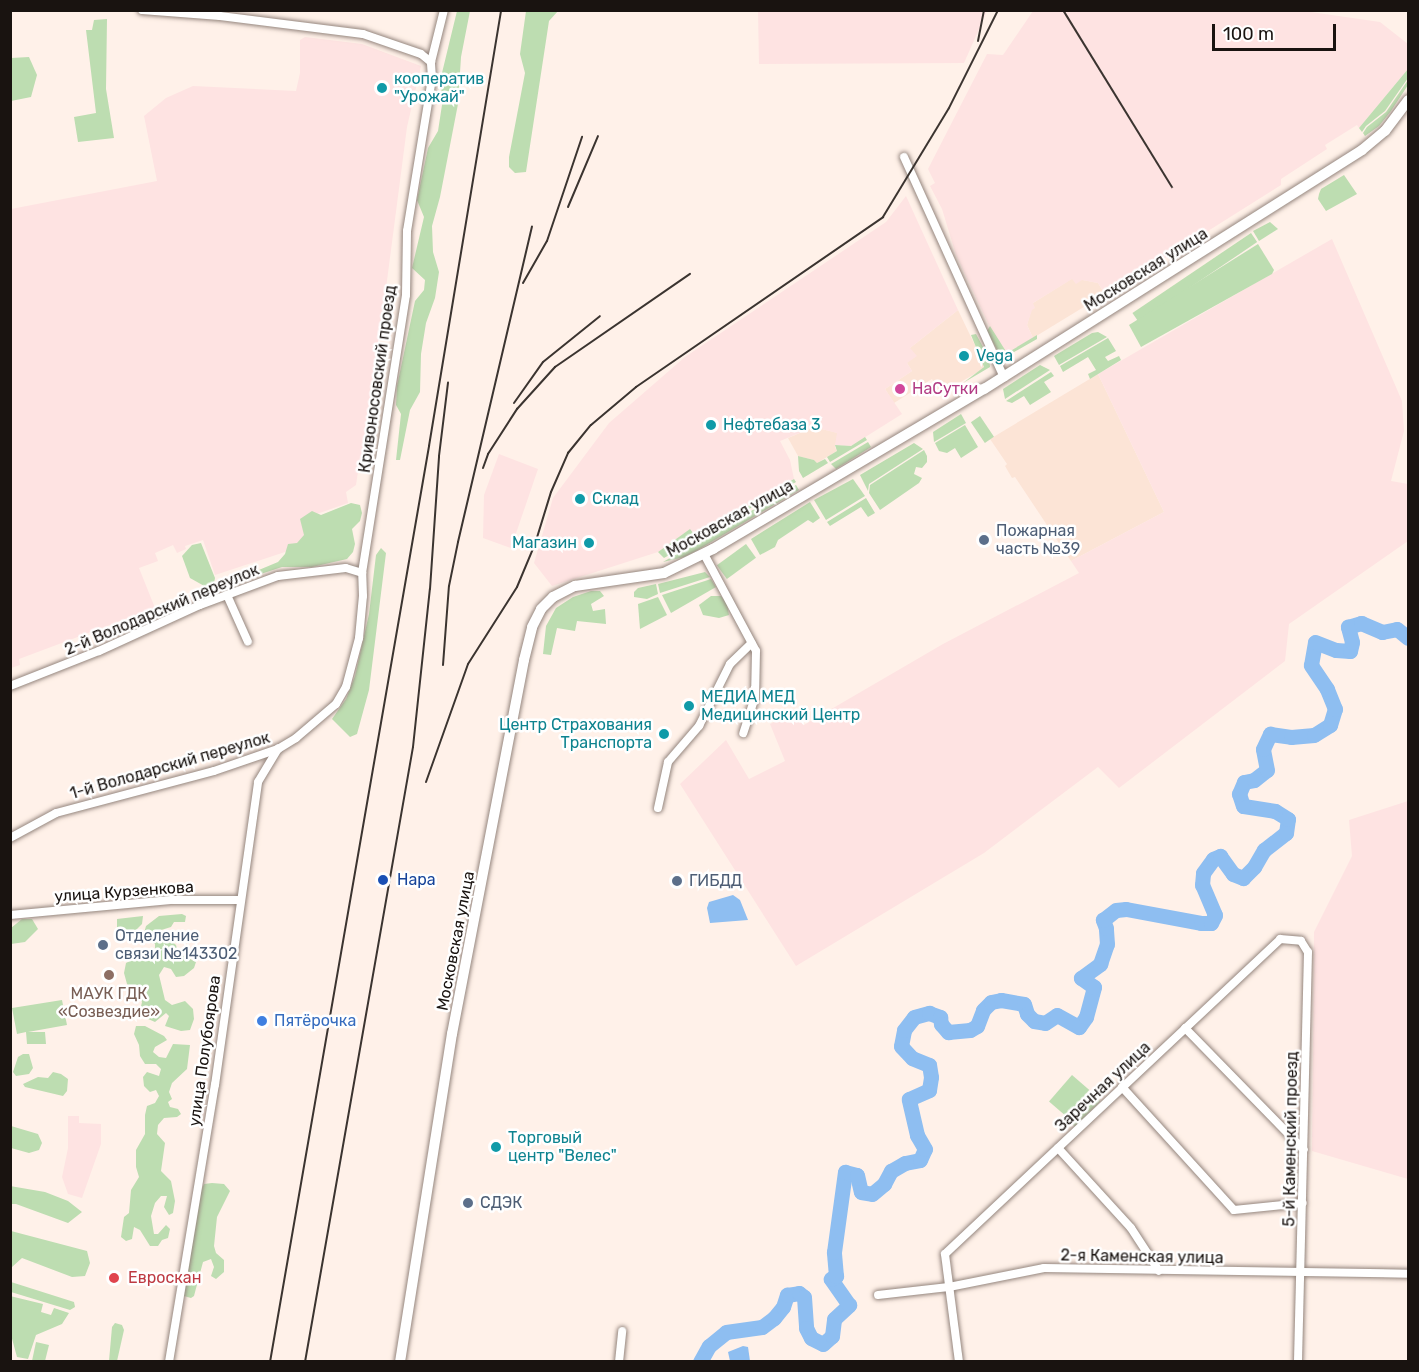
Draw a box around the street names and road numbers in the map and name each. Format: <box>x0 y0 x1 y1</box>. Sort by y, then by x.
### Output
street label: Московская улица <box>1081 224 1211 316</box>
street label: Кривоносовский проезд <box>355 284 401 474</box>
street label: Московская улица <box>663 476 797 562</box>
street label: 2-й Володарский переулок <box>62 560 262 660</box>
street label: 1-й Володарский переулок <box>68 728 272 804</box>
street label: Московская улица <box>433 869 479 1013</box>
street label: улица Курзенкова <box>54 878 194 906</box>
street label: улица Полубоярова <box>185 974 225 1128</box>
street label: Заречная улица <box>1051 1038 1155 1136</box>
street label: 5-й Каменский проезд <box>1280 1051 1302 1227</box>
street label: 2-я Каменская улица <box>1060 1246 1224 1268</box>

